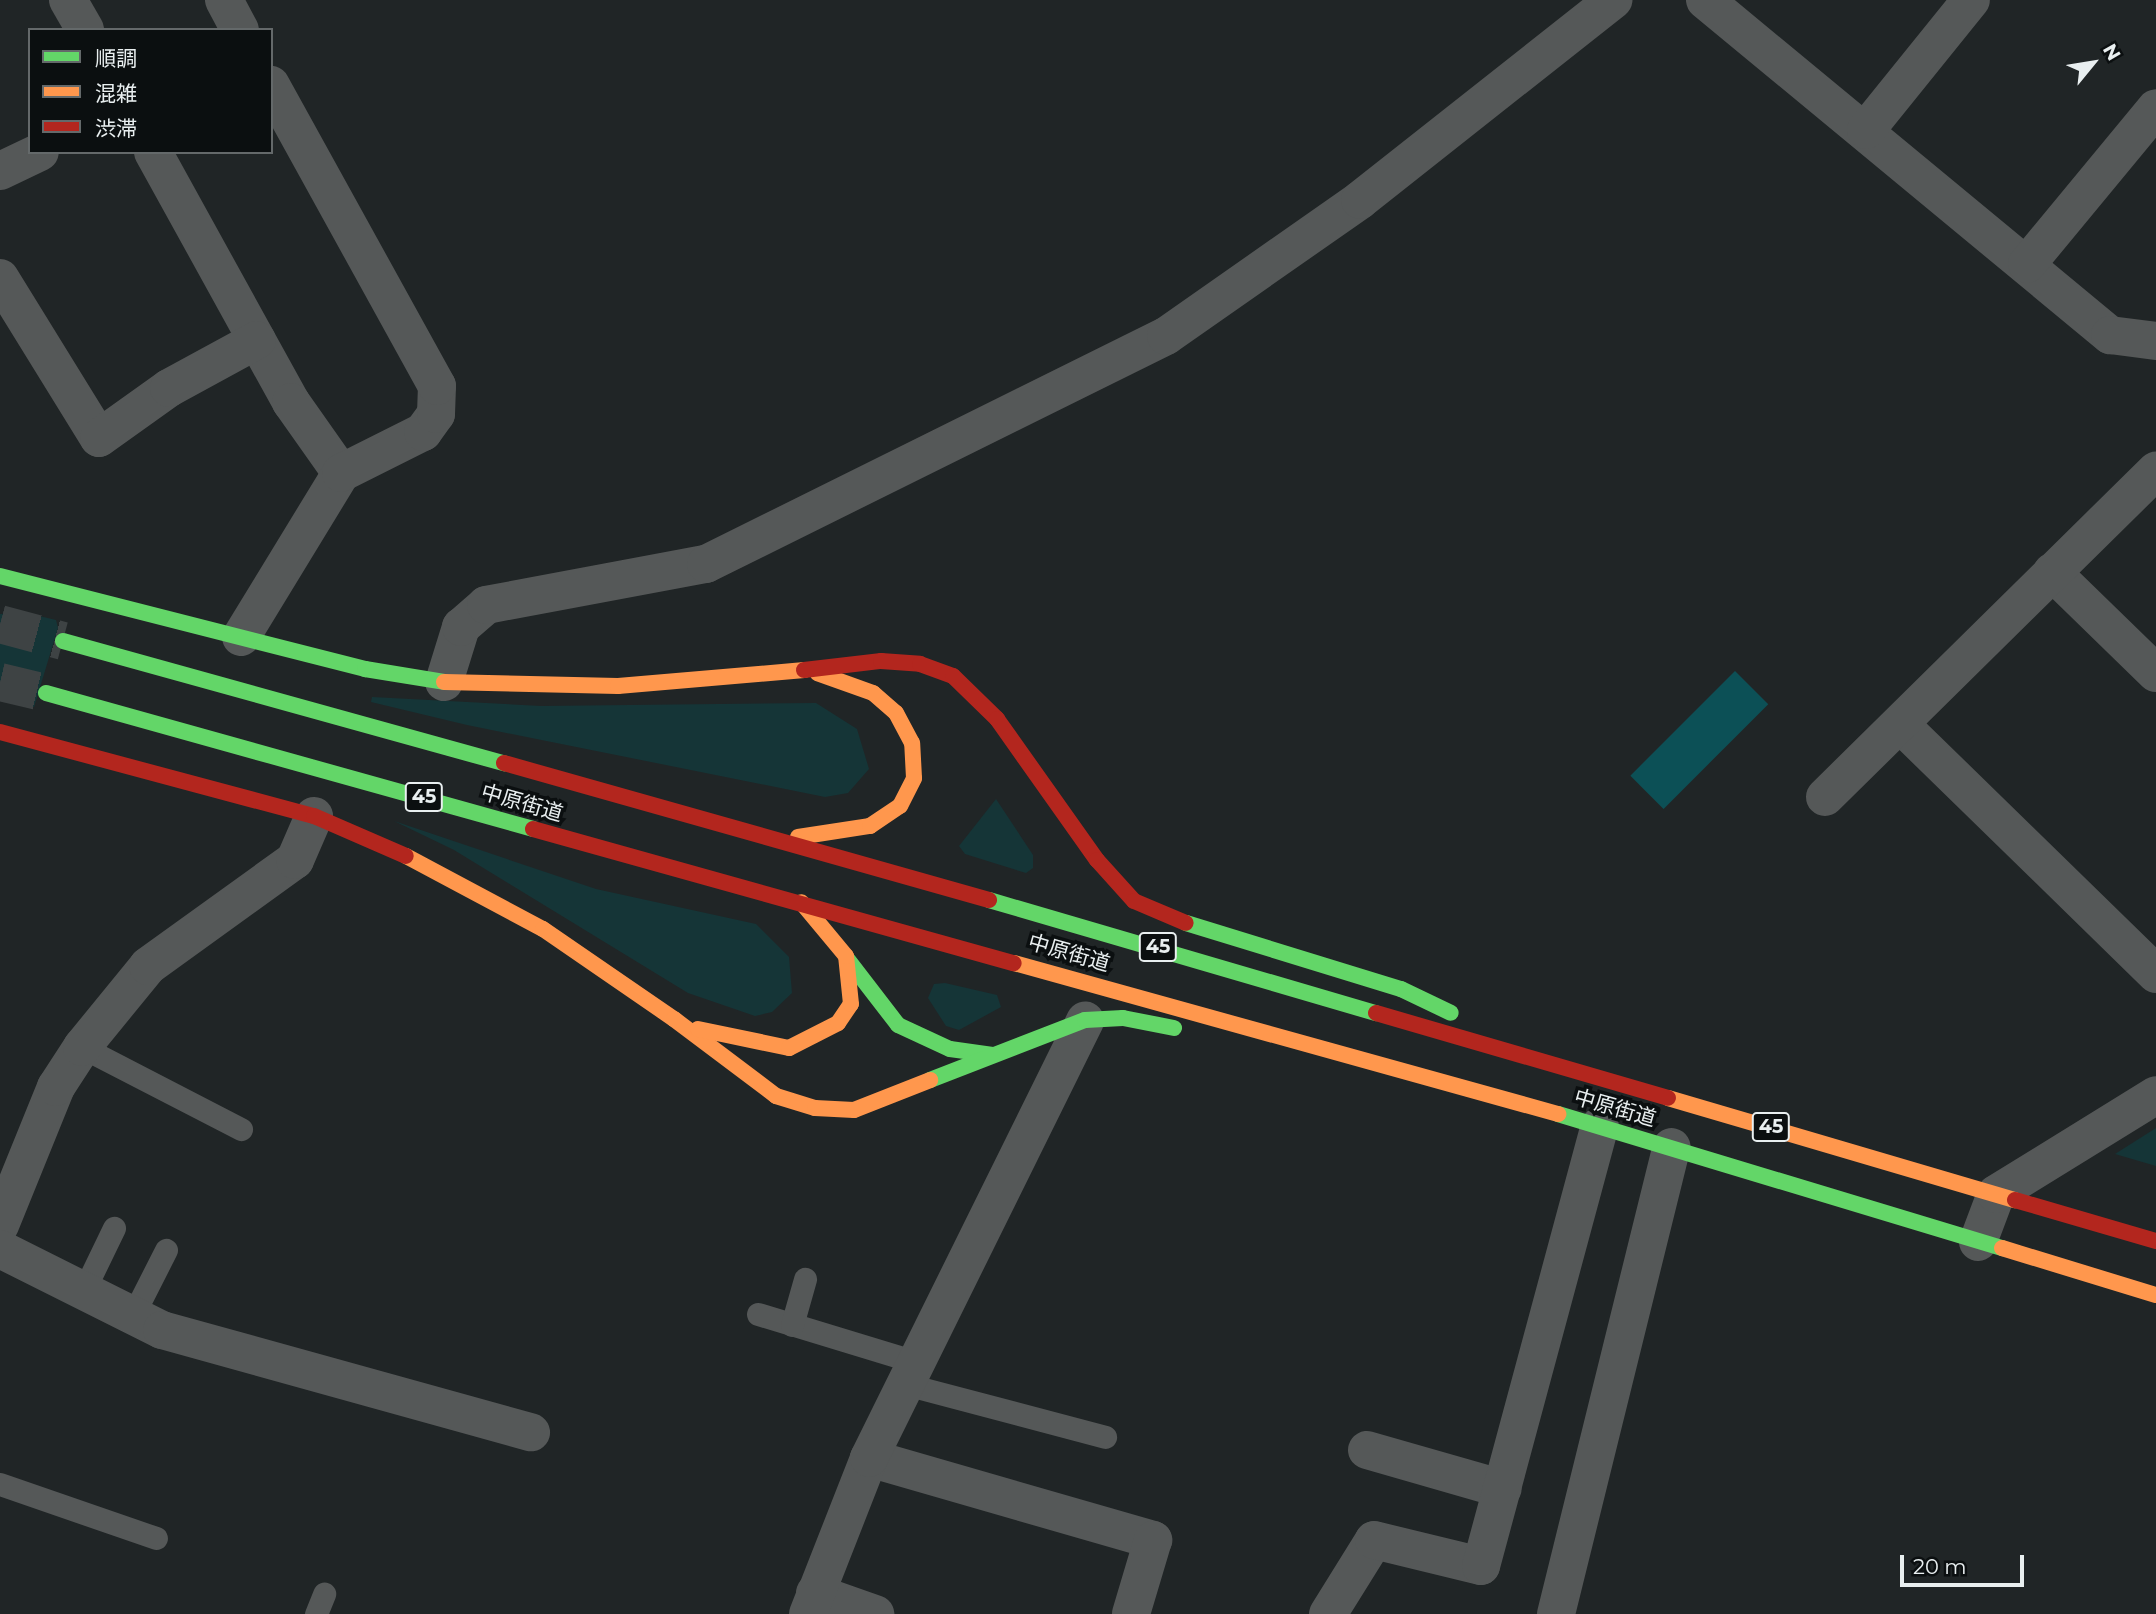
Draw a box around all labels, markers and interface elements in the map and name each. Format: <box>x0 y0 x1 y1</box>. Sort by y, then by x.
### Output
legend <box>28 28 273 154</box>
north arrow <box>2058 28 2128 98</box>
text: N <box>2098 40 2125 65</box>
text: 順調 <box>95 46 137 71</box>
text: 混雑 <box>95 81 137 106</box>
text: 渋滞 <box>95 116 137 141</box>
street label: 中原街道 <box>478 779 566 827</box>
road number: 45 <box>405 782 443 812</box>
street label: 中原街道 <box>1025 929 1113 977</box>
road number: 45 <box>1139 931 1177 962</box>
street label: 中原街道 <box>1571 1084 1659 1132</box>
road number: 45 <box>1752 1112 1790 1142</box>
scale bar <box>1904 1540 2028 1584</box>
text: 20 m <box>1913 1554 1967 1579</box>

